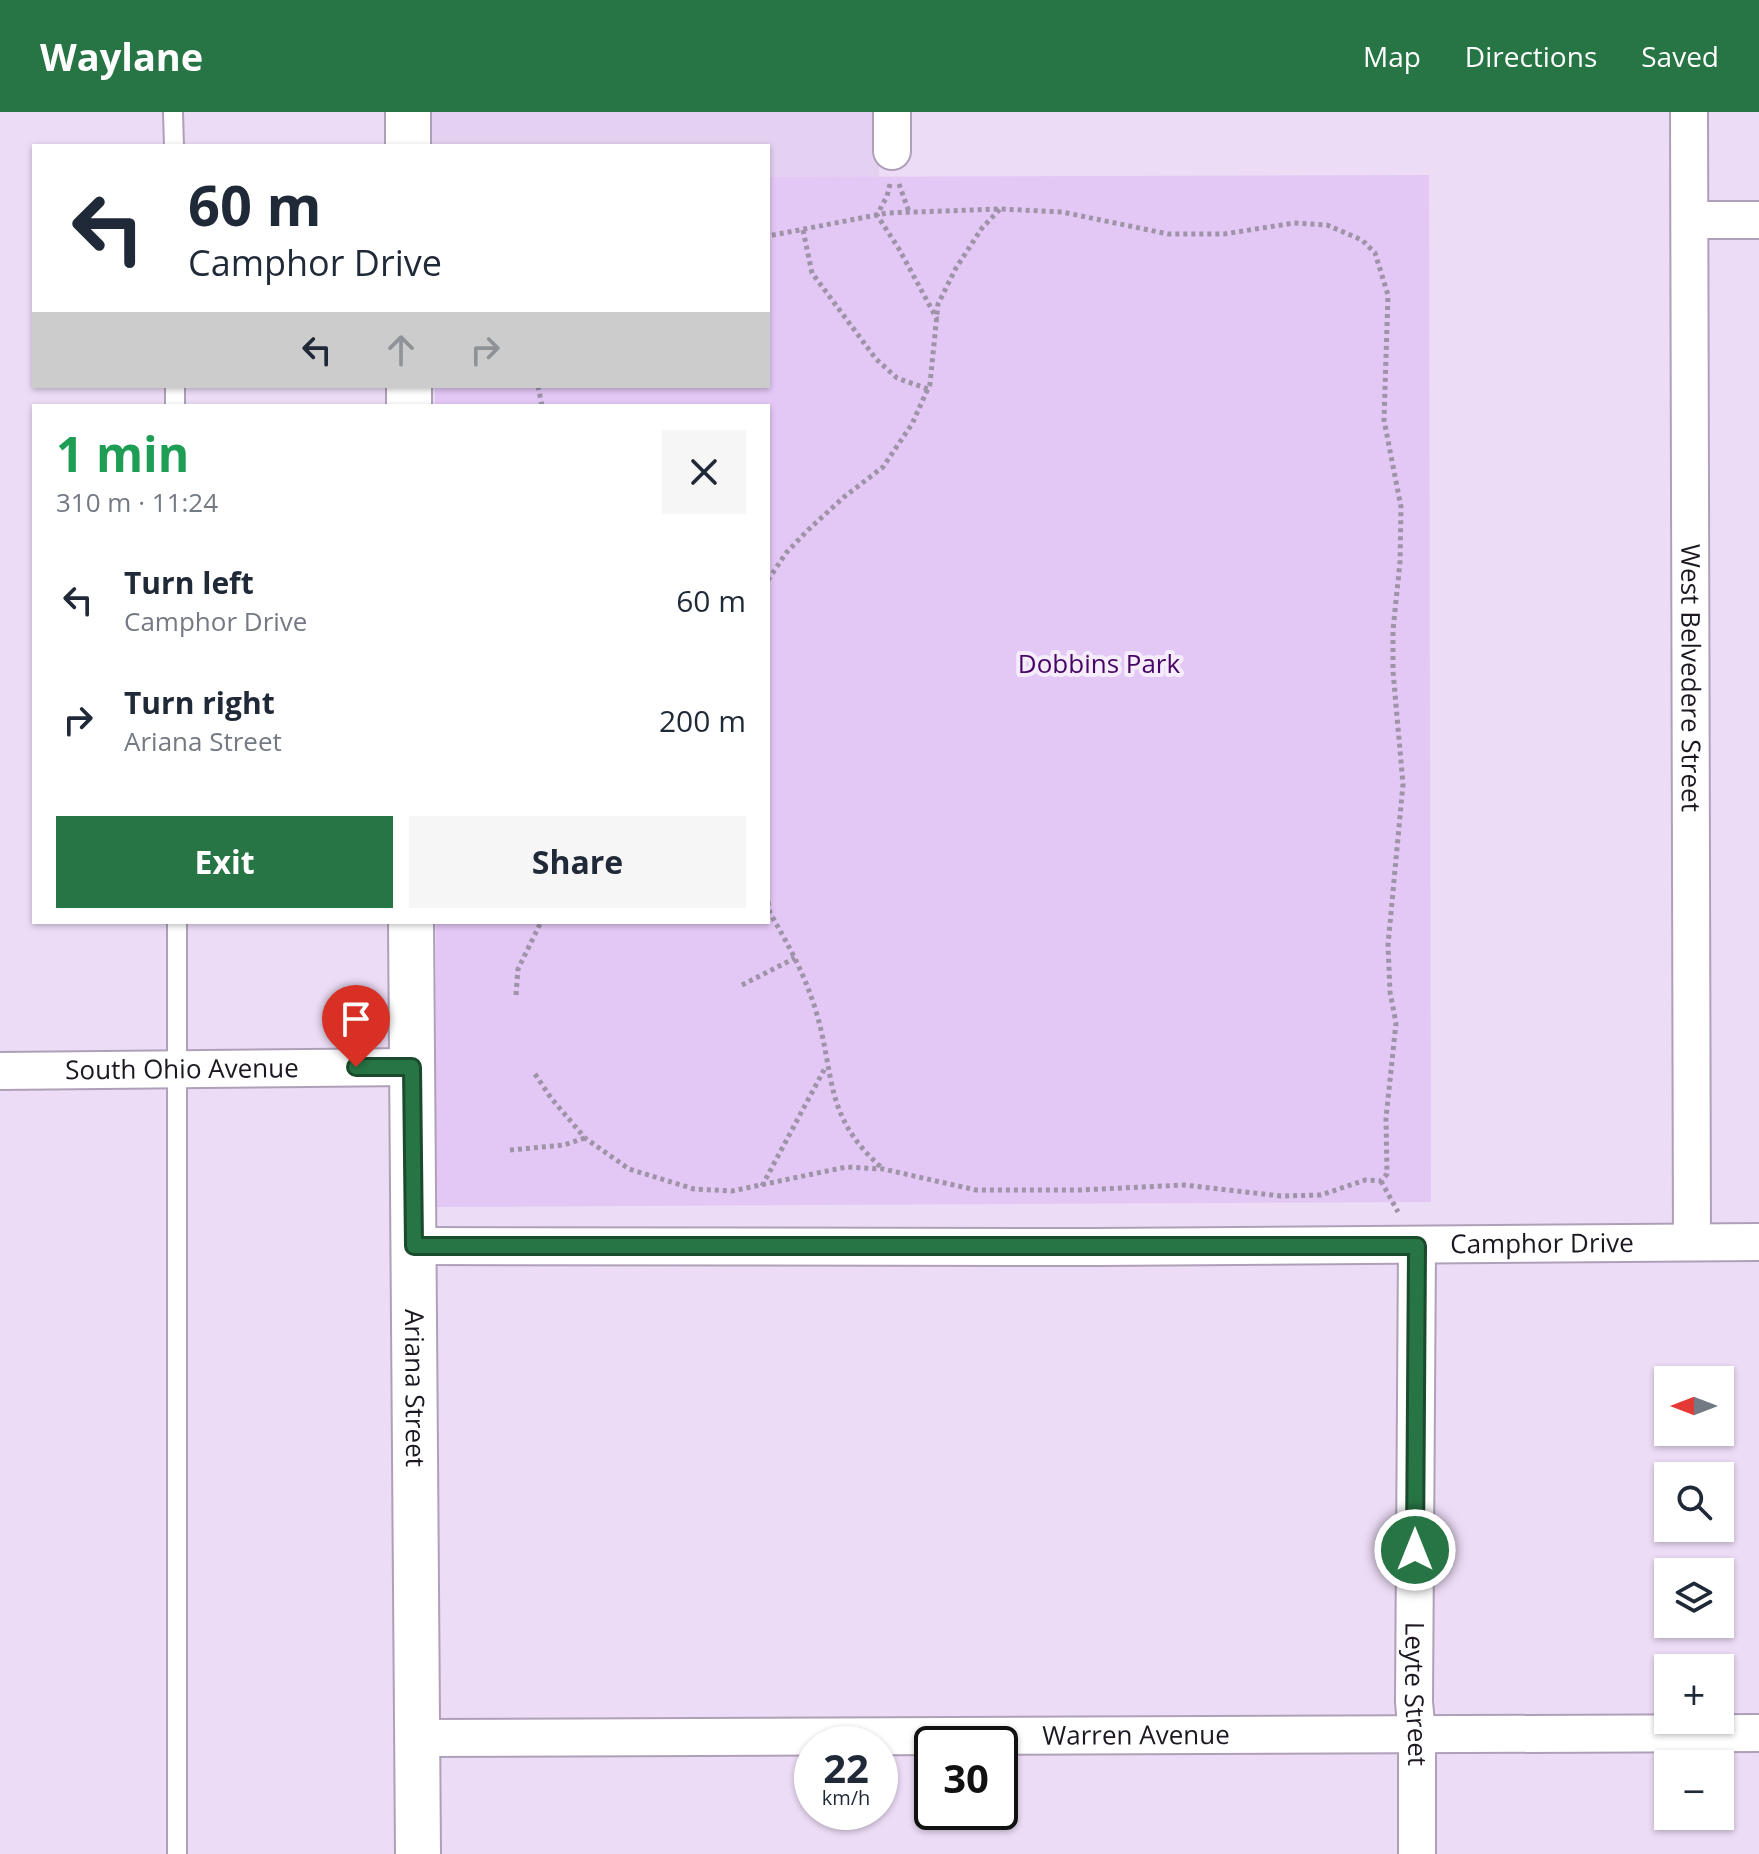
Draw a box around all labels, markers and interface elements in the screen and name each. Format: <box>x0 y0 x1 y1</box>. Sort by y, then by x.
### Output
text: Waylane <box>40 30 203 82</box>
text: Map <box>1363 37 1421 75</box>
text: Directions <box>1465 37 1597 75</box>
text: Saved <box>1641 37 1719 75</box>
text: 60 m <box>188 166 322 242</box>
icon: left <box>56 176 160 280</box>
text: Camphor Drive <box>188 238 442 287</box>
icon: left <box>295 328 339 372</box>
icon: ahead <box>379 328 423 372</box>
icon: right <box>463 328 507 372</box>
text: 1 min <box>56 421 189 486</box>
button: close <box>662 430 746 514</box>
text: 310 m · 11:24 <box>56 484 218 520</box>
street label: West Belvedere Street <box>1673 544 1710 812</box>
text: Turn left <box>124 562 254 603</box>
icon: left <box>56 578 100 622</box>
text: 60 m <box>676 580 746 621</box>
text: Camphor Drive <box>124 603 307 639</box>
park label: Dobbins Park <box>1018 645 1181 681</box>
text: Turn right <box>124 682 275 723</box>
icon: right <box>56 698 100 742</box>
text: 200 m <box>659 700 746 741</box>
text: Ariana Street <box>124 723 282 759</box>
button: Exit <box>56 816 393 908</box>
button: Share <box>409 816 746 908</box>
pin <box>322 985 390 1067</box>
icon: arrive <box>334 997 378 1041</box>
street label: South Ohio Avenue <box>65 1049 299 1087</box>
street label: Camphor Drive <box>1450 1224 1634 1261</box>
street label: Ariana Street <box>397 1309 434 1467</box>
north arrow <box>1654 1366 1734 1446</box>
map controls <box>1654 1366 1734 1830</box>
button: search <box>1654 1462 1734 1542</box>
position arrow <box>1373 1508 1457 1592</box>
button: layers <box>1654 1558 1734 1638</box>
street label: Leyte Street <box>1397 1622 1437 1766</box>
button: + <box>1654 1654 1734 1734</box>
street label: Warren Avenue <box>1042 1716 1230 1753</box>
speed limit sign: 30 <box>914 1726 1018 1830</box>
text: 22 <box>823 1740 869 1795</box>
button: − <box>1654 1750 1734 1830</box>
text: km/h <box>822 1784 870 1811</box>

